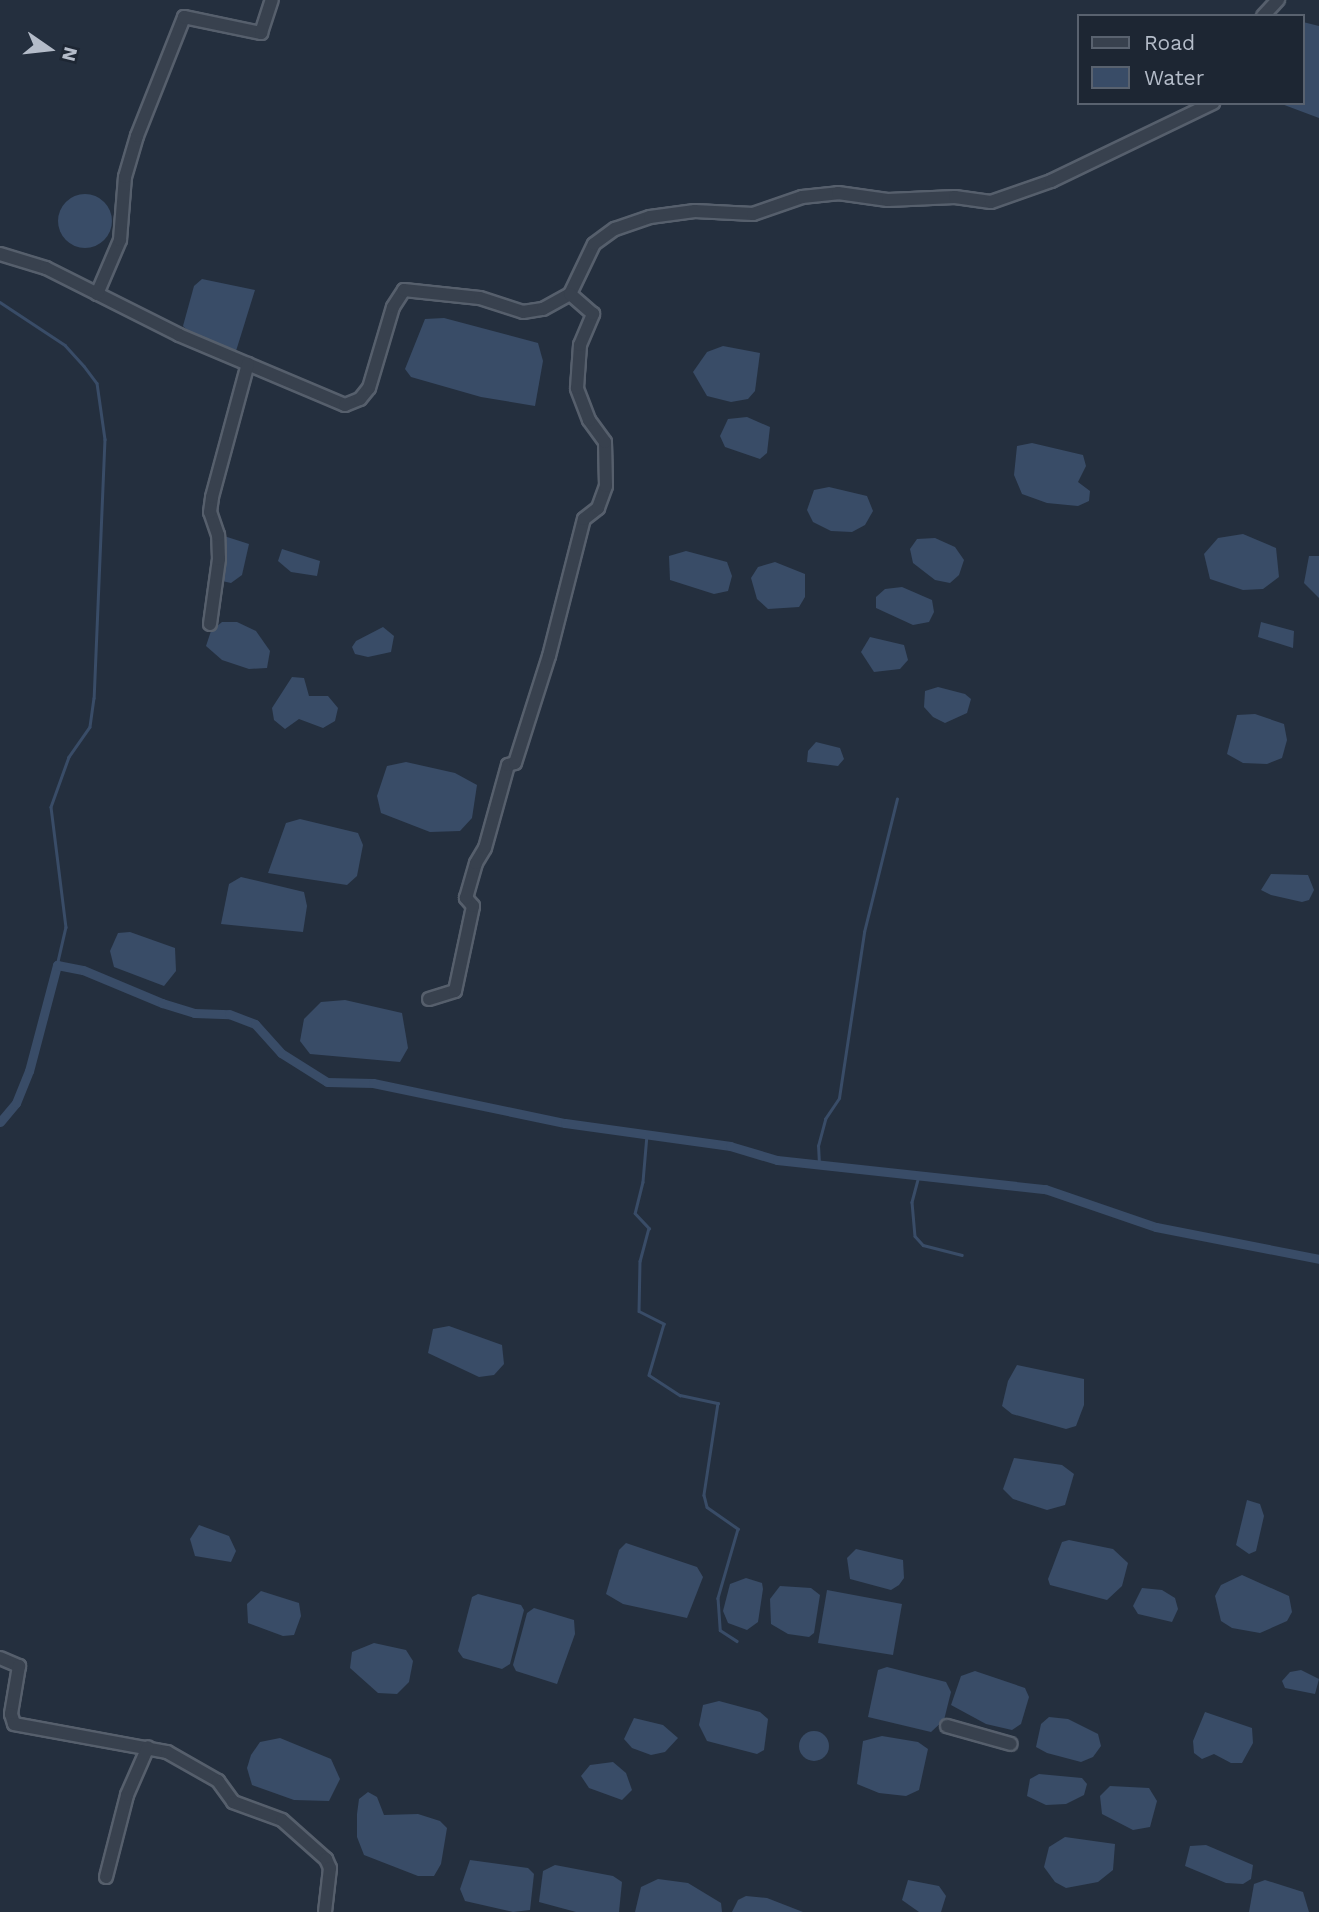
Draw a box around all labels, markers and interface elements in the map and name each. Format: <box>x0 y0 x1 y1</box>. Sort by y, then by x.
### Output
north arrow <box>14 14 84 84</box>
legend <box>1078 14 1305 105</box>
text: Road <box>1144 30 1195 55</box>
text: N <box>57 45 83 64</box>
text: Water <box>1144 65 1204 90</box>

